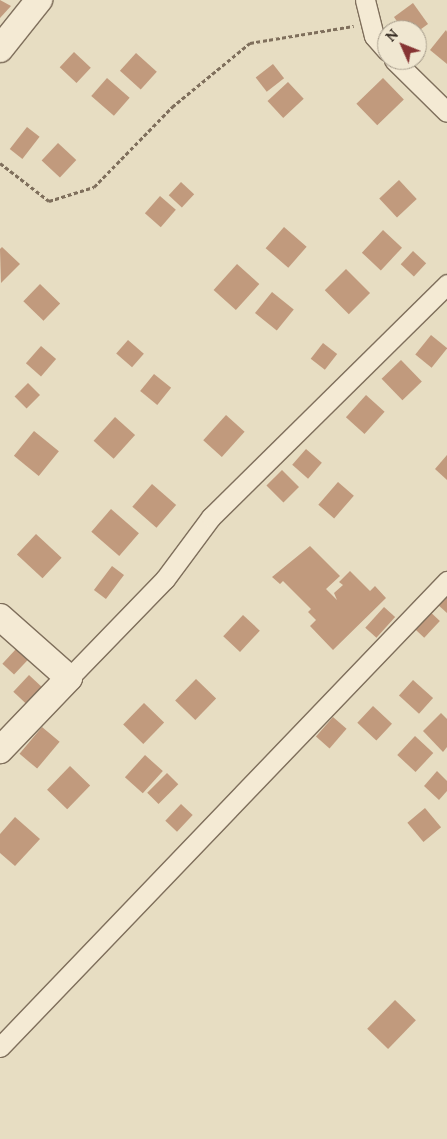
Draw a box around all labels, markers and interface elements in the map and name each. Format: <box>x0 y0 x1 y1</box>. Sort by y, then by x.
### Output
north arrow <box>377 20 427 70</box>
text: N <box>382 25 402 45</box>

